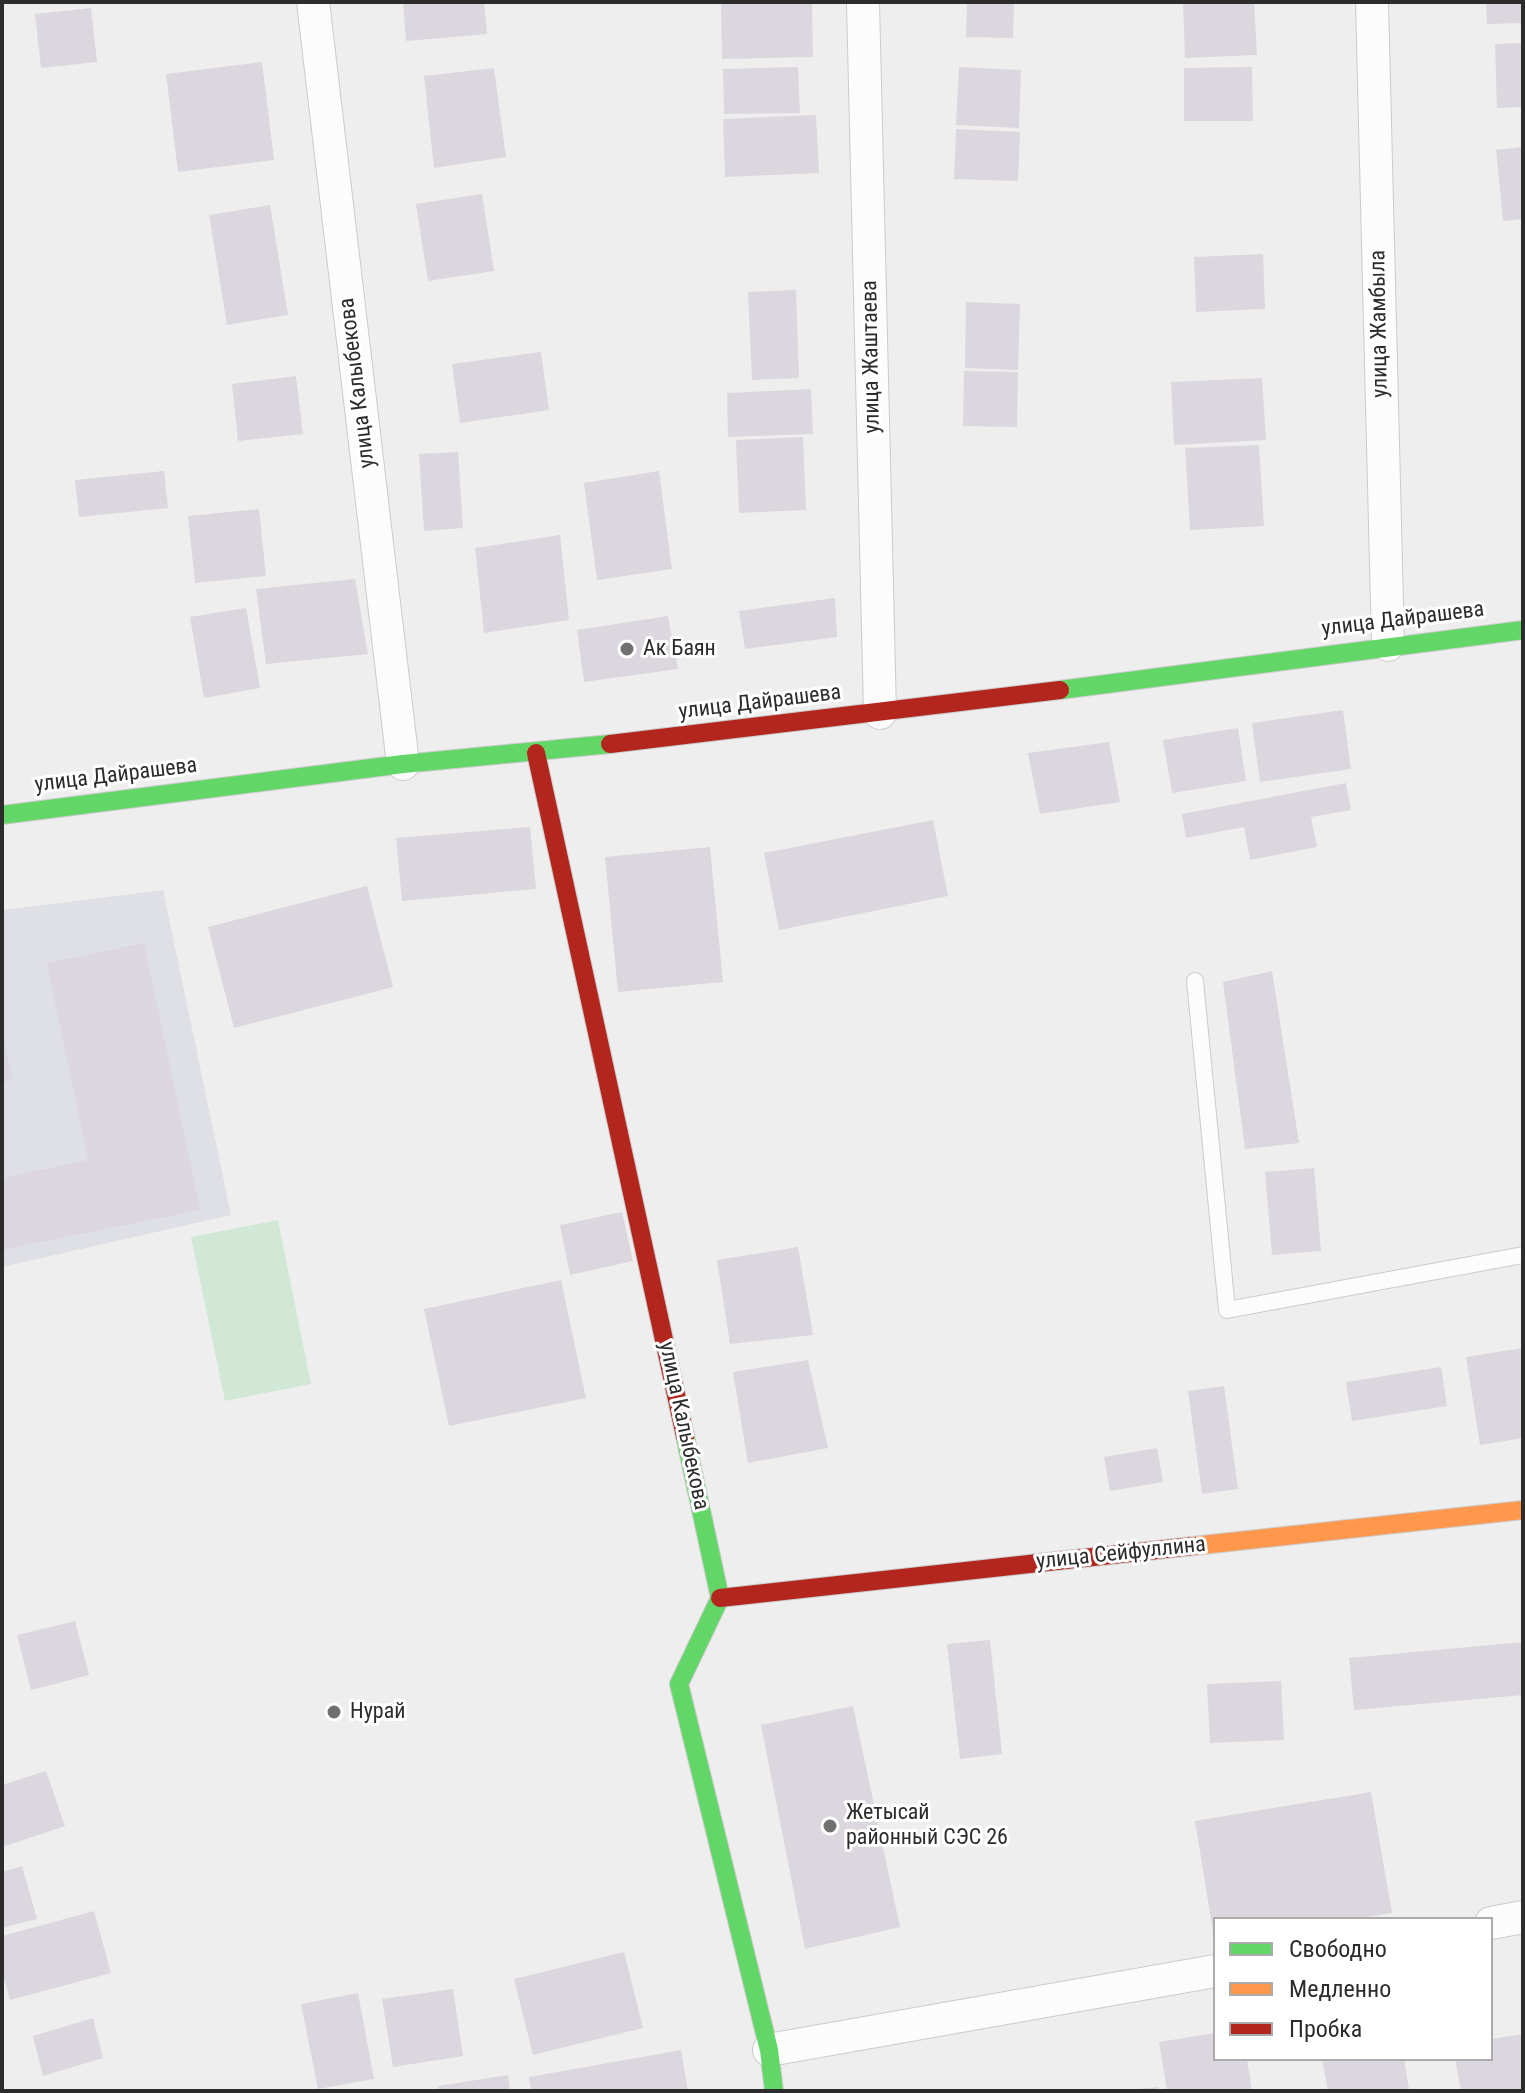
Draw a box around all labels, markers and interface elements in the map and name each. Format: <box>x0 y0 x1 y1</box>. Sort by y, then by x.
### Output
street label: улица Жамбыла <box>1366 250 1394 398</box>
street label: улица Жаштаева <box>857 280 887 434</box>
street label: улица Калыбекова <box>334 296 382 470</box>
street label: улица Дайрашева <box>1320 597 1486 643</box>
place label: Ак Баян <box>643 636 716 662</box>
marker: Ак Баян <box>618 640 636 658</box>
street label: улица Дайрашева <box>677 680 843 726</box>
street label: улица Дайрашева <box>33 753 199 799</box>
street label: улица Калыбекова <box>652 1339 714 1513</box>
street label: улица Сейфуллина <box>1035 1532 1207 1576</box>
place label: Нурай <box>350 1699 405 1725</box>
marker: Нурай <box>325 1703 343 1721</box>
place label: Жетысай районный СЭС 26 <box>846 1800 1008 1852</box>
marker: Жетысай районный СЭС 26 <box>821 1817 839 1835</box>
legend <box>1213 1917 1493 2061</box>
text: Свободно <box>1289 1935 1387 1963</box>
text: Медленно <box>1289 1975 1391 2003</box>
text: Пробка <box>1289 2015 1362 2043</box>

